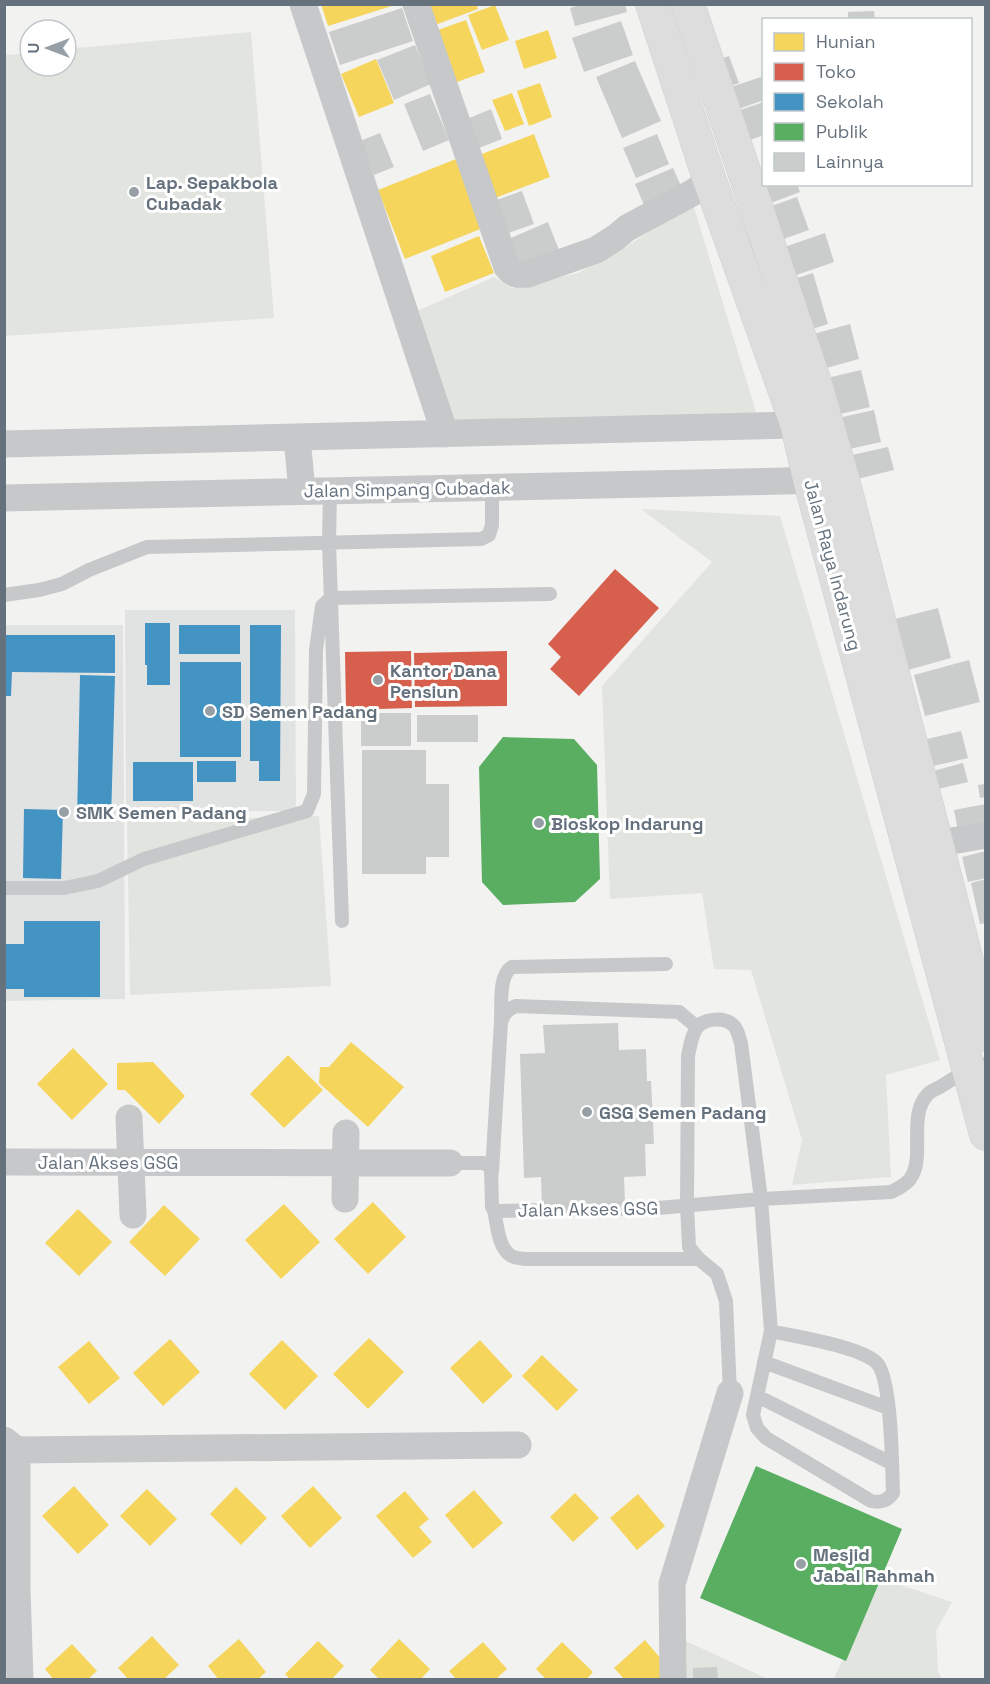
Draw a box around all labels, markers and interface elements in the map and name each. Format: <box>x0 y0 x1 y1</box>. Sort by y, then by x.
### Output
north arrow <box>18 18 78 78</box>
legend <box>762 18 972 186</box>
text: Hunian <box>816 30 876 53</box>
text: U <box>23 43 44 53</box>
text: Toko <box>816 60 856 83</box>
text: Sekolah <box>816 90 884 113</box>
text: Publik <box>816 120 868 143</box>
text: Lainnya <box>816 150 884 173</box>
place label: Lap. Sepakbola Cubadak <box>146 171 279 215</box>
marker: Lap. Sepakbola Cubadak <box>127 185 141 199</box>
street label: Jalan Simpang Cubadak <box>303 476 511 502</box>
street label: Jalan Raya Indarung <box>799 477 867 653</box>
place label: Kantor Dana Pensiun <box>390 659 498 703</box>
marker: Kantor Dana Pensiun <box>371 673 385 687</box>
place label: SD Semen Padang <box>222 700 377 723</box>
marker: SD Semen Padang <box>203 704 217 718</box>
place label: SMK Semen Padang <box>76 801 247 824</box>
marker: SMK Semen Padang <box>57 805 71 819</box>
place label: Bioskop Indarung <box>551 812 703 835</box>
marker: Bioskop Indarung <box>532 816 546 830</box>
place label: GSG Semen Padang <box>599 1101 766 1124</box>
marker: GSG Semen Padang <box>580 1105 594 1119</box>
street label: Jalan Akses GSG <box>38 1151 178 1174</box>
street label: Jalan Akses GSG <box>518 1196 658 1222</box>
place label: Mesjid Jabal Rahmah <box>813 1543 935 1587</box>
marker: Mesjid Jabal Rahmah <box>794 1557 808 1571</box>

